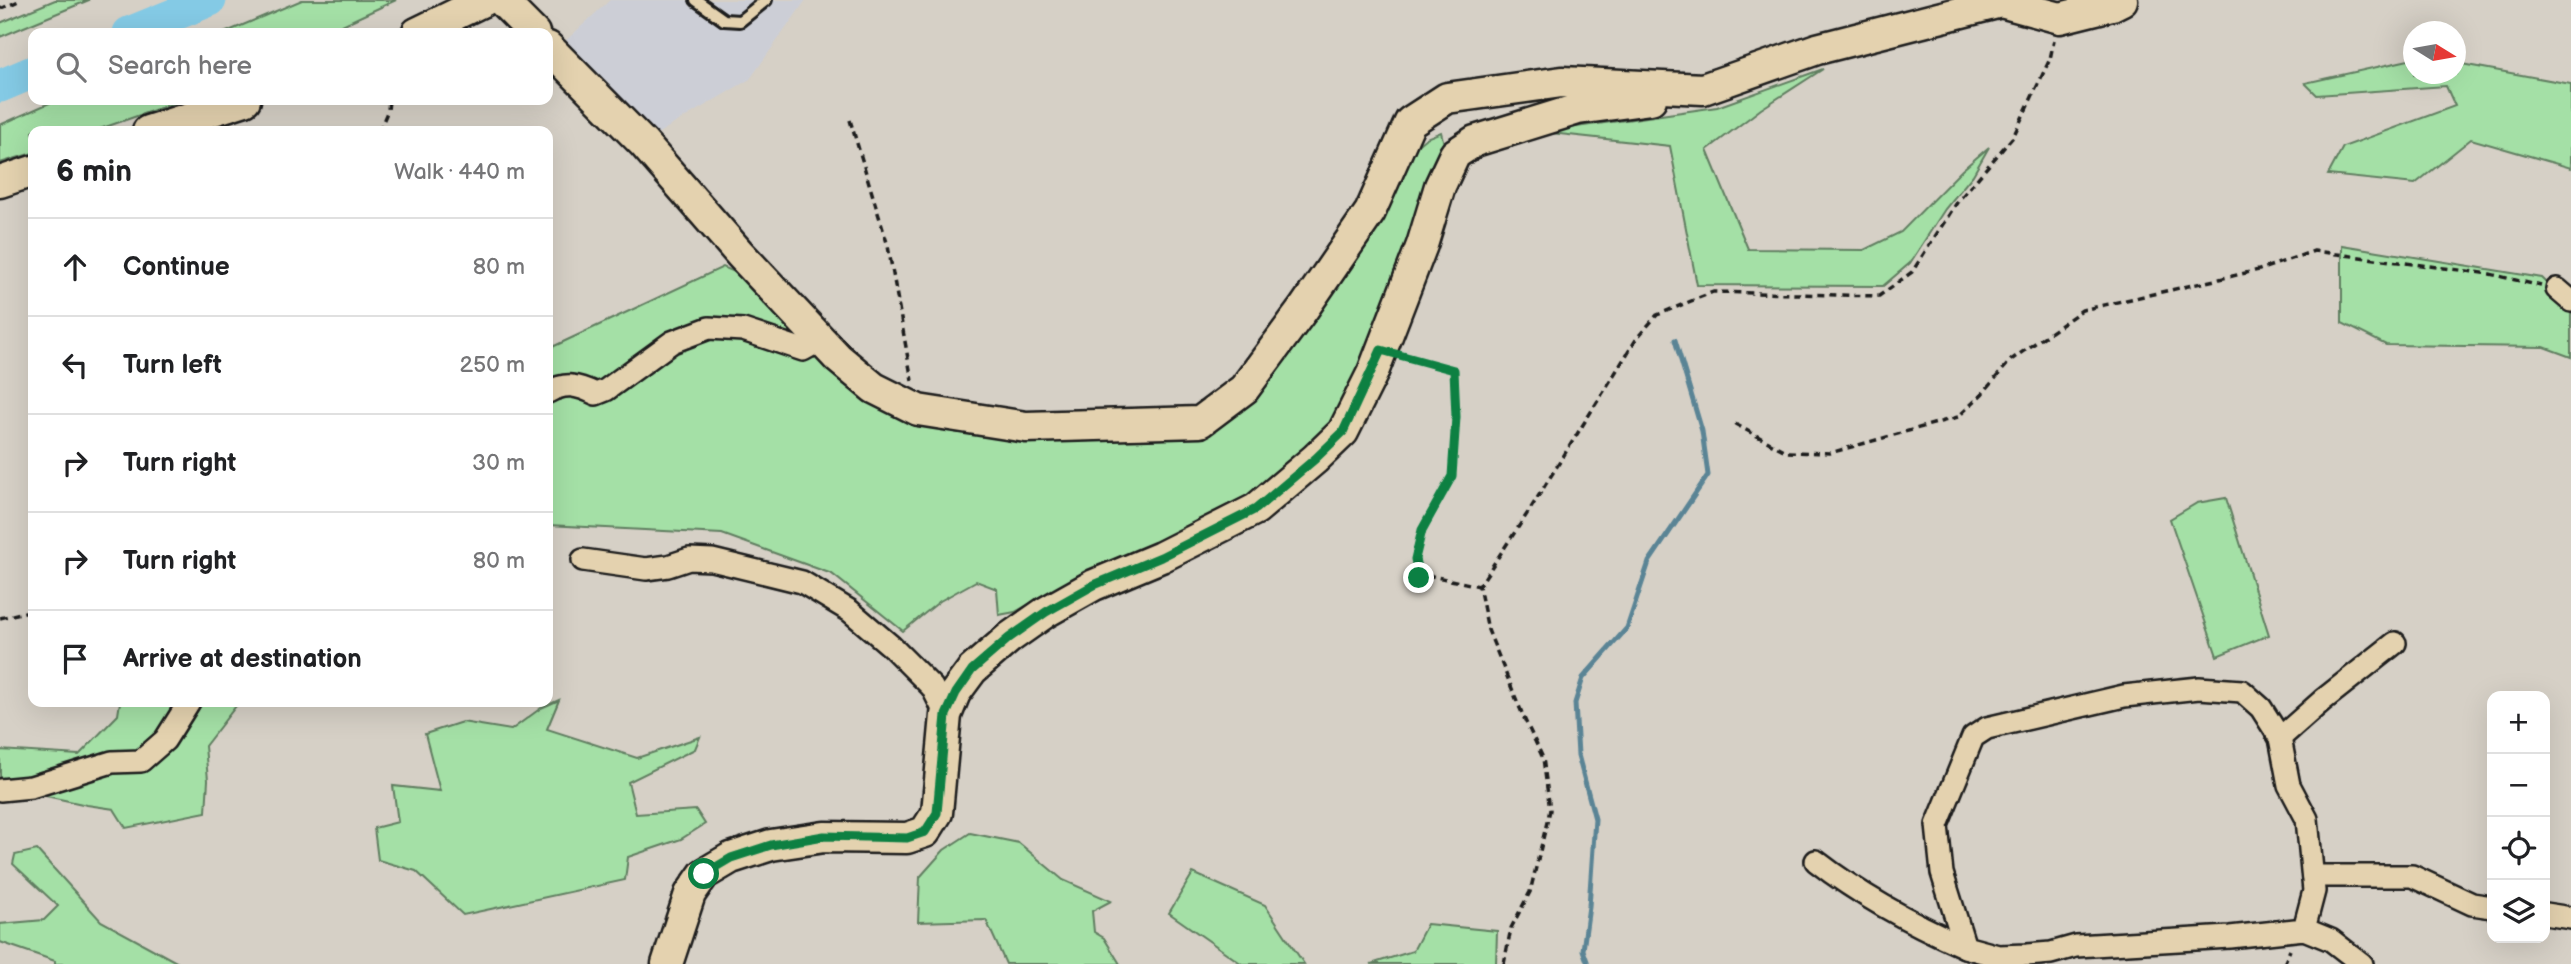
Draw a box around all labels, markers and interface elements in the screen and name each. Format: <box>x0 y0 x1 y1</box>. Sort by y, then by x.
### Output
north arrow <box>2403 21 2466 84</box>
search box <box>28 28 553 105</box>
icon: search <box>52 48 90 86</box>
text: Search here <box>108 51 252 82</box>
text: 6 min <box>56 154 132 190</box>
text: Walk · 440 m <box>394 158 525 186</box>
icon: ahead <box>56 248 94 286</box>
text: Continue <box>123 252 230 283</box>
text: 80 m <box>473 253 525 281</box>
icon: left <box>56 346 94 384</box>
text: Turn left <box>123 350 222 381</box>
text: 250 m <box>459 351 525 379</box>
icon: right <box>56 444 94 482</box>
text: Turn right <box>123 448 236 479</box>
text: 30 m <box>472 449 525 477</box>
icon: right <box>56 542 94 580</box>
text: Turn right <box>123 546 236 577</box>
text: 80 m <box>473 547 525 575</box>
route end <box>1403 562 1434 593</box>
icon: arrive <box>56 640 94 678</box>
text: Arrive at destination <box>123 644 362 675</box>
map controls <box>2487 691 2550 943</box>
button: + <box>2487 691 2550 754</box>
button: − <box>2487 754 2550 817</box>
button: locate <box>2487 817 2550 880</box>
route start <box>688 858 719 889</box>
button: layers <box>2487 880 2550 943</box>

